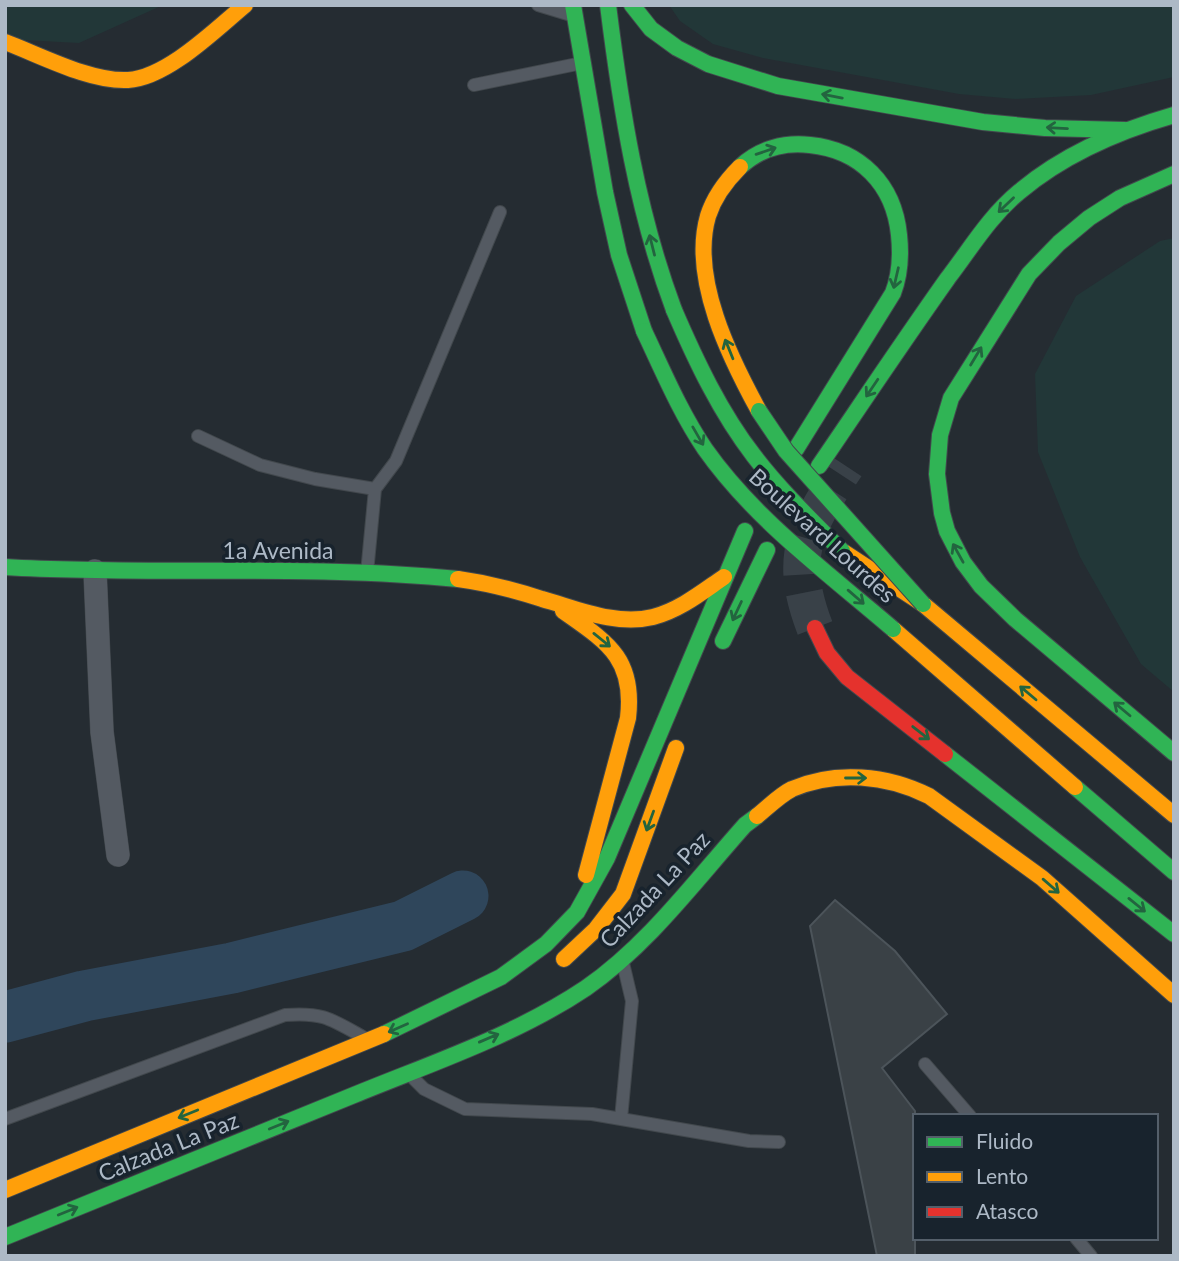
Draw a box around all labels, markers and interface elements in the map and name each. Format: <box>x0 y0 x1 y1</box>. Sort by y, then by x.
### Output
one-way arrow <box>821 89 844 103</box>
one-way arrow <box>1046 121 1069 134</box>
one-way arrow <box>755 144 777 156</box>
one-way arrow <box>997 196 1014 213</box>
one-way arrow <box>645 234 658 257</box>
one-way arrow <box>889 266 903 289</box>
one-way arrow <box>722 339 735 361</box>
one-way arrow <box>969 346 983 366</box>
one-way arrow <box>865 378 879 398</box>
one-way arrow <box>691 425 705 445</box>
street label: Boulevard Lourdes <box>744 462 902 608</box>
street label: 1a Avenida <box>223 536 333 564</box>
one-way arrow <box>951 543 964 564</box>
one-way arrow <box>847 589 865 605</box>
one-way arrow <box>730 600 743 621</box>
one-way arrow <box>592 633 610 648</box>
one-way arrow <box>1019 685 1037 701</box>
one-way arrow <box>1113 701 1131 717</box>
one-way arrow <box>911 726 930 740</box>
one-way arrow <box>845 771 868 785</box>
one-way arrow <box>643 810 655 832</box>
street label: Calzada La Paz <box>593 825 715 953</box>
one-way arrow <box>1042 878 1060 894</box>
one-way arrow <box>1127 898 1146 913</box>
one-way arrow <box>388 1022 409 1035</box>
one-way arrow <box>478 1031 500 1044</box>
street label: Calzada La Paz <box>94 1105 242 1187</box>
one-way arrow <box>177 1109 199 1122</box>
legend <box>913 1114 1158 1240</box>
one-way arrow <box>268 1118 289 1131</box>
text: Fluido <box>976 1128 1033 1153</box>
text: Lento <box>976 1163 1028 1188</box>
text: Atasco <box>976 1198 1038 1223</box>
one-way arrow <box>57 1204 79 1217</box>

